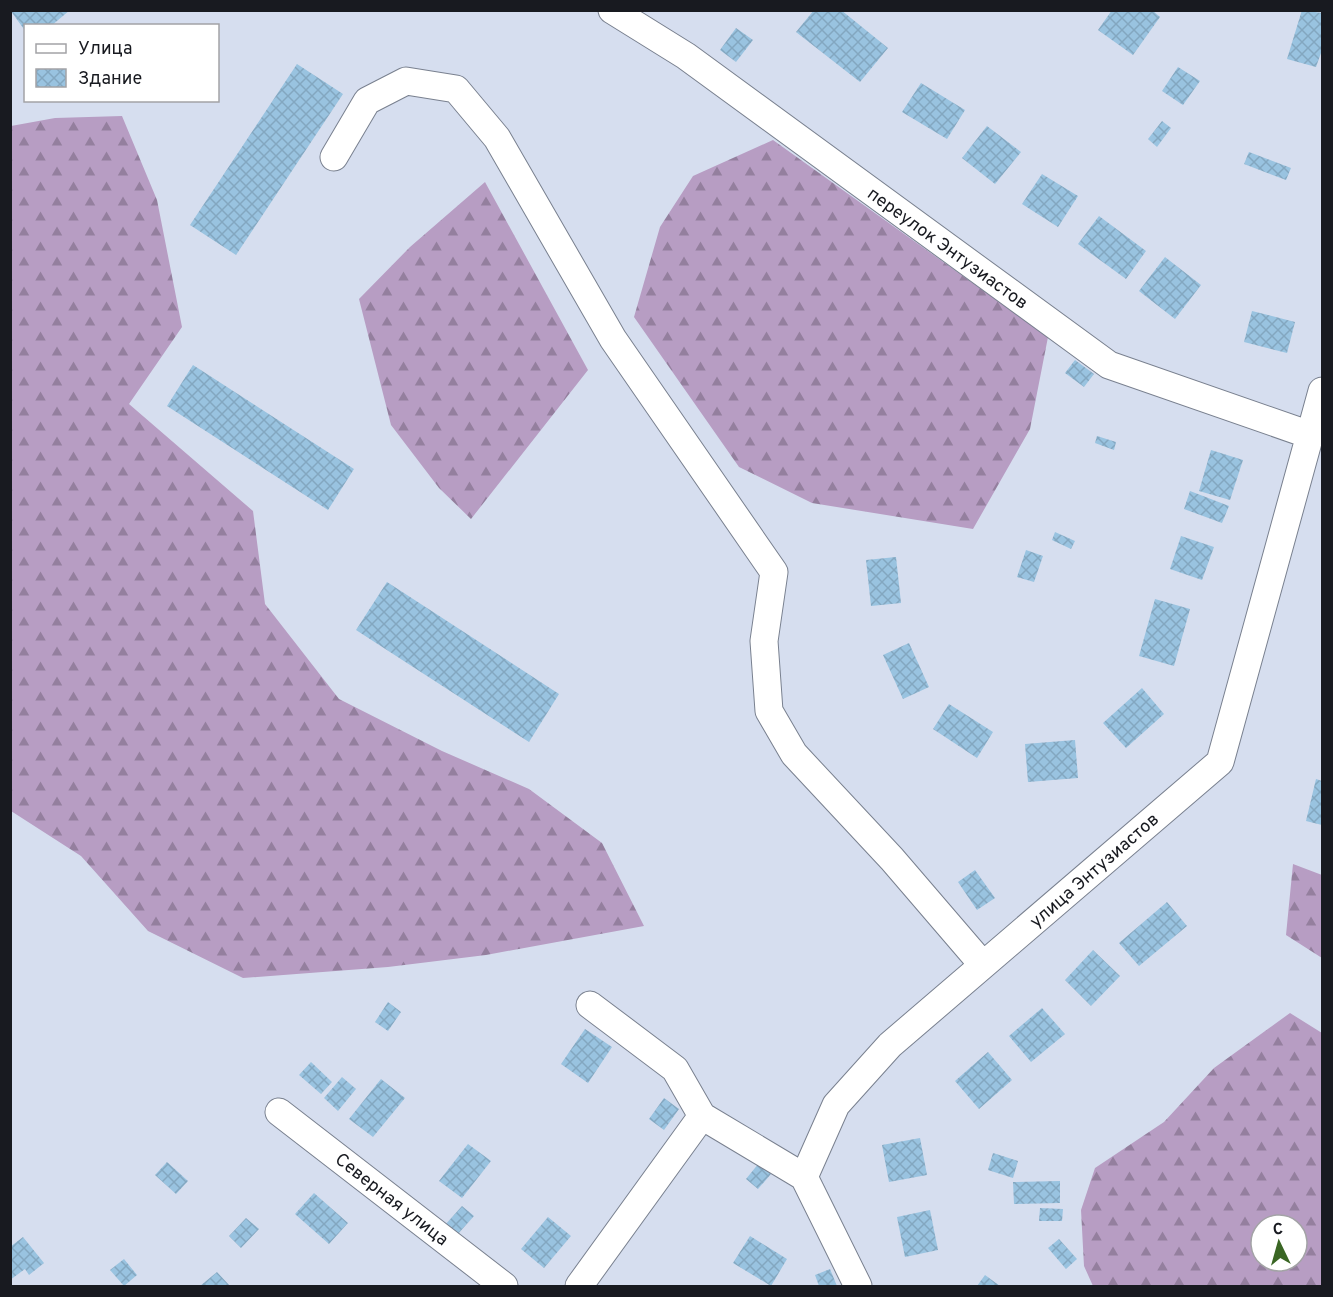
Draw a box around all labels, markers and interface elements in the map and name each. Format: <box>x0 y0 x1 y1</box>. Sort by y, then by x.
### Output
legend <box>24 24 219 102</box>
text: Улица <box>78 38 132 61</box>
text: Здание <box>78 68 142 91</box>
street label: переулок Энтузиастов <box>862 183 1032 315</box>
street label: улица Энтузиастов <box>1026 809 1164 934</box>
street label: Северная улица <box>330 1149 453 1252</box>
north arrow <box>1249 1213 1309 1273</box>
text: С <box>1272 1220 1284 1240</box>

